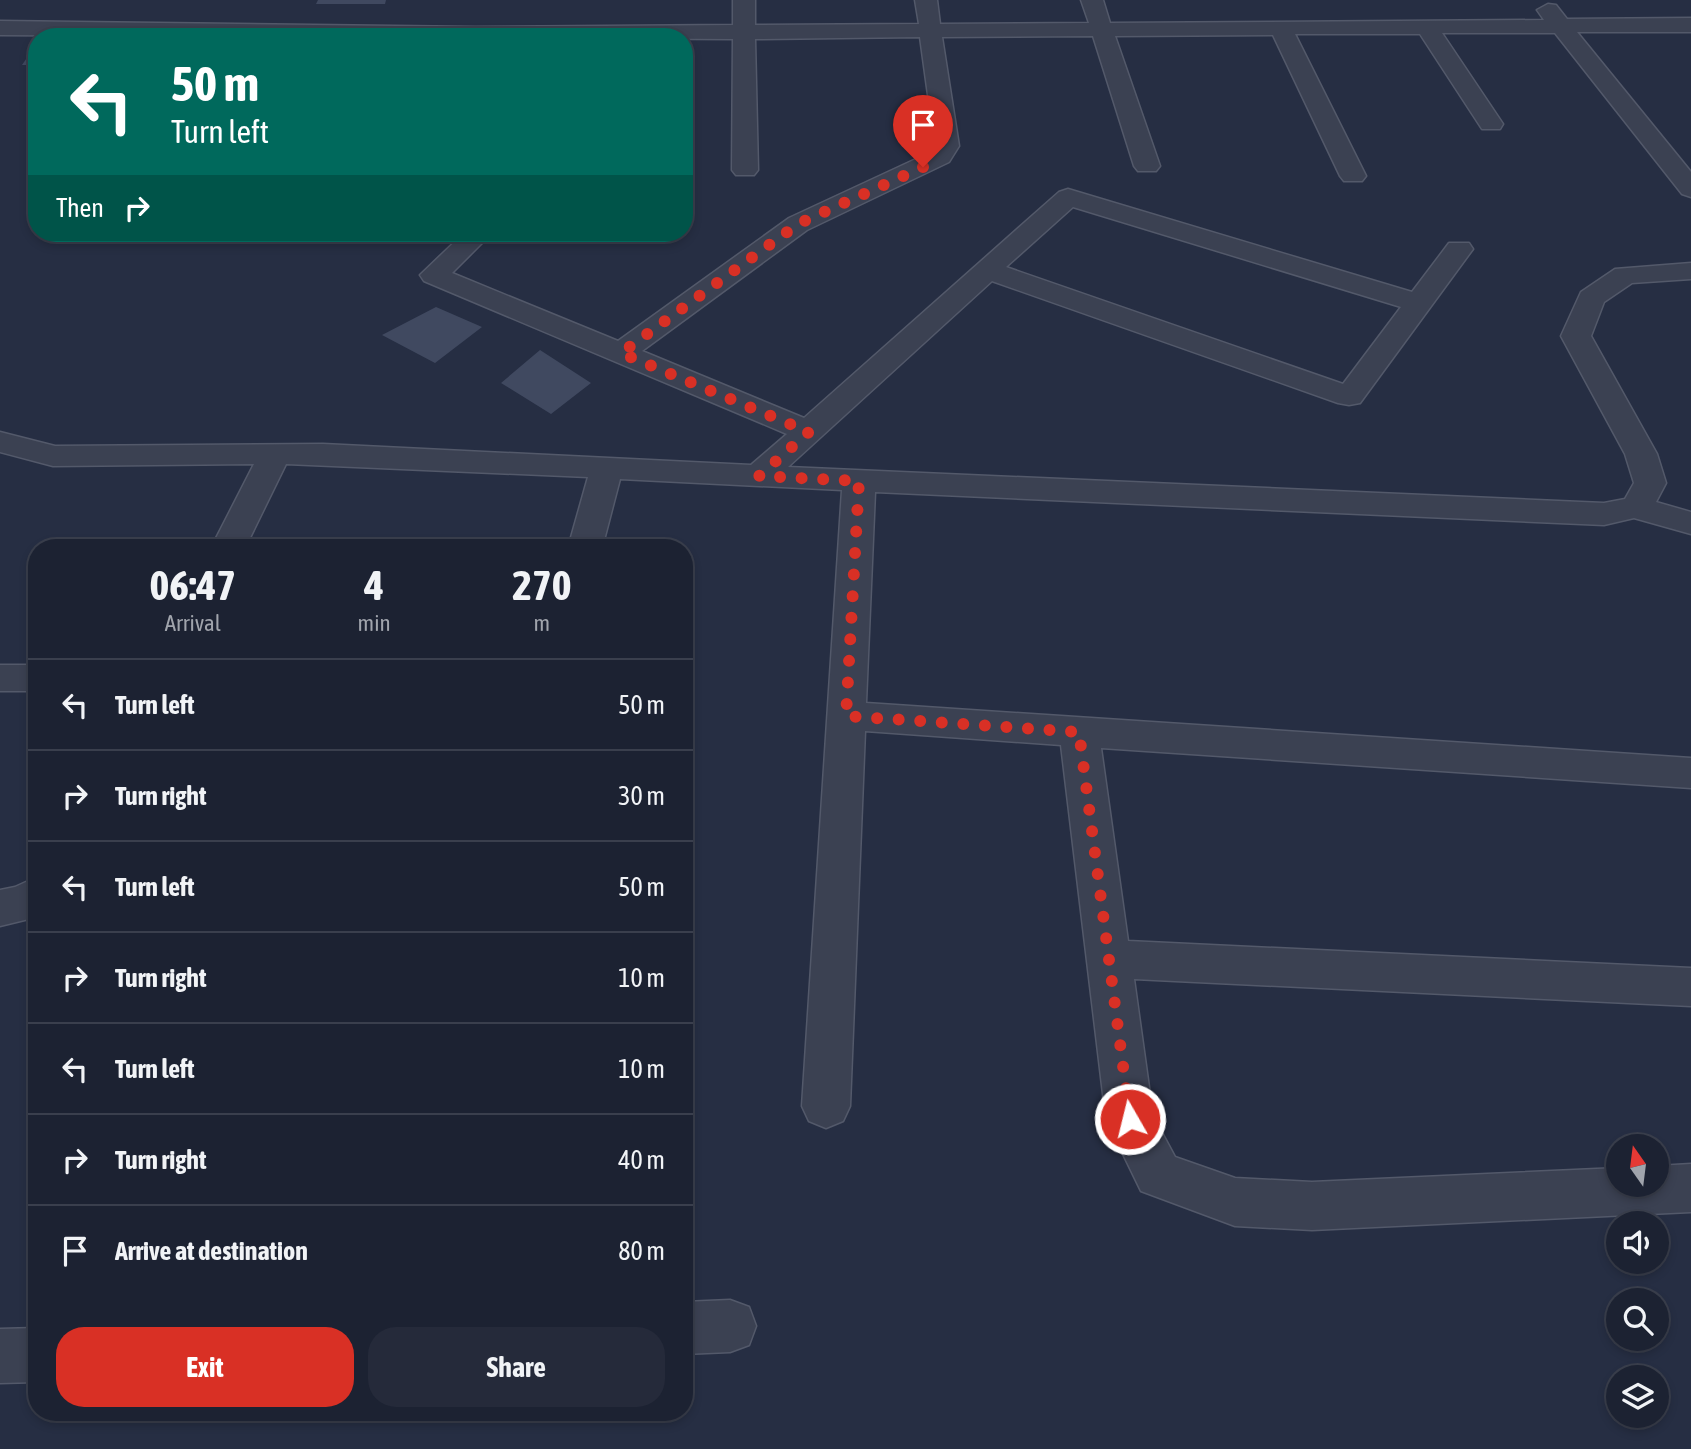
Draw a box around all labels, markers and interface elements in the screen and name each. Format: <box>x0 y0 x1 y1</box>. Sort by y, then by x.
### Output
text: 50 m <box>171 55 259 111</box>
icon: left <box>56 56 147 147</box>
pin <box>893 95 953 167</box>
icon: arrive <box>904 106 942 144</box>
text: Turn left <box>171 113 269 150</box>
icon: right <box>118 189 156 227</box>
text: Then <box>56 193 104 223</box>
text: 06:47 <box>150 561 236 609</box>
text: 4 <box>364 561 384 609</box>
text: 270 <box>512 561 571 609</box>
text: Arrival <box>165 610 221 636</box>
text: min <box>358 610 391 636</box>
text: m <box>534 610 550 636</box>
icon: left <box>56 686 94 724</box>
text: Turn left <box>115 690 195 720</box>
text: 50 m <box>618 690 665 720</box>
icon: right <box>56 777 94 815</box>
text: Turn right <box>115 781 206 811</box>
text: 30 m <box>618 781 665 811</box>
icon: left <box>56 868 94 906</box>
text: Turn left <box>115 872 195 902</box>
text: 50 m <box>618 872 665 902</box>
icon: right <box>56 959 94 997</box>
text: Turn right <box>115 963 206 993</box>
text: 10 m <box>618 963 665 993</box>
icon: left <box>56 1050 94 1088</box>
text: Turn left <box>115 1054 195 1084</box>
text: 10 m <box>618 1054 665 1084</box>
position arrow <box>1093 1082 1167 1156</box>
north arrow <box>1606 1134 1670 1197</box>
map controls <box>1606 1134 1669 1428</box>
icon: right <box>56 1141 94 1179</box>
text: Turn right <box>115 1145 206 1175</box>
text: 40 m <box>618 1145 665 1175</box>
button: sound <box>1606 1211 1669 1274</box>
icon: arrive <box>56 1232 94 1270</box>
text: Arrive at destination <box>115 1236 308 1266</box>
text: 80 m <box>618 1236 665 1266</box>
button: search <box>1606 1288 1669 1351</box>
button: Exit <box>56 1327 354 1407</box>
button: Share <box>368 1327 665 1407</box>
button: layers <box>1606 1365 1669 1428</box>

